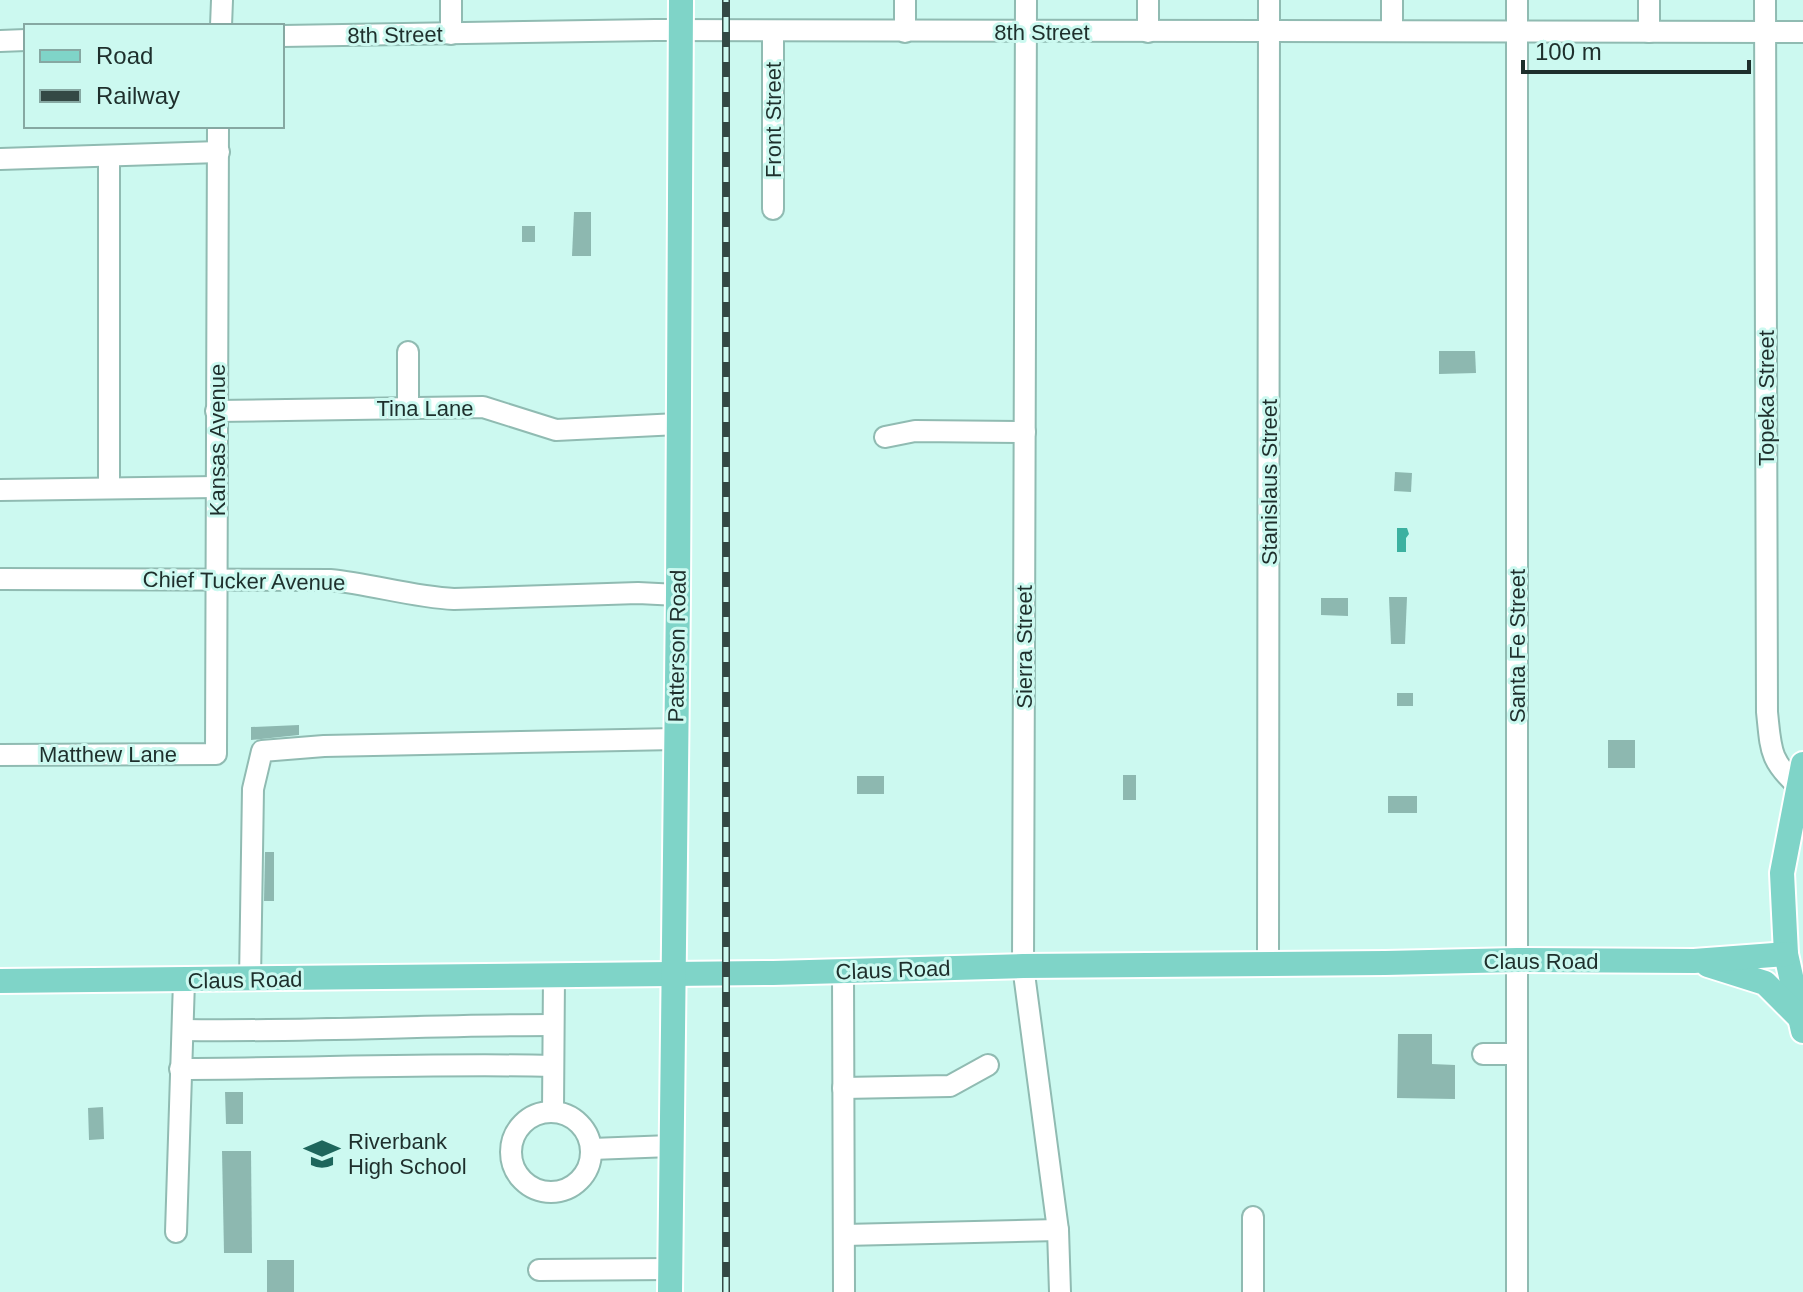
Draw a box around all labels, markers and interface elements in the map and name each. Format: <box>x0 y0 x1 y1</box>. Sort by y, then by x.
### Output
street label: 8th Street <box>994 20 1090 45</box>
street label: 8th Street <box>347 22 443 48</box>
legend <box>24 24 284 128</box>
scale bar <box>1523 24 1749 74</box>
text: 100 m <box>1535 38 1602 65</box>
text: Road <box>96 42 153 69</box>
street label: Front Street <box>761 62 786 178</box>
text: Railway <box>96 82 180 109</box>
street label: Topeka Street <box>1754 330 1779 466</box>
street label: Kansas Avenue <box>205 364 230 516</box>
street label: Tina Lane <box>376 396 474 421</box>
street label: Stanislaus Street <box>1257 399 1282 565</box>
street label: Chief Tucker Avenue <box>142 567 346 595</box>
street label: Patterson Road <box>663 569 691 723</box>
street label: Santa Fe Street <box>1505 569 1530 723</box>
street label: Sierra Street <box>1012 585 1037 709</box>
street label: Matthew Lane <box>39 742 177 767</box>
street label: Claus Road <box>1484 949 1598 974</box>
street label: Claus Road <box>835 956 951 984</box>
street label: Claus Road <box>187 966 303 994</box>
place label: Riverbank High School <box>348 1129 467 1179</box>
school or university icon: Riverbank High School <box>303 1135 341 1173</box>

